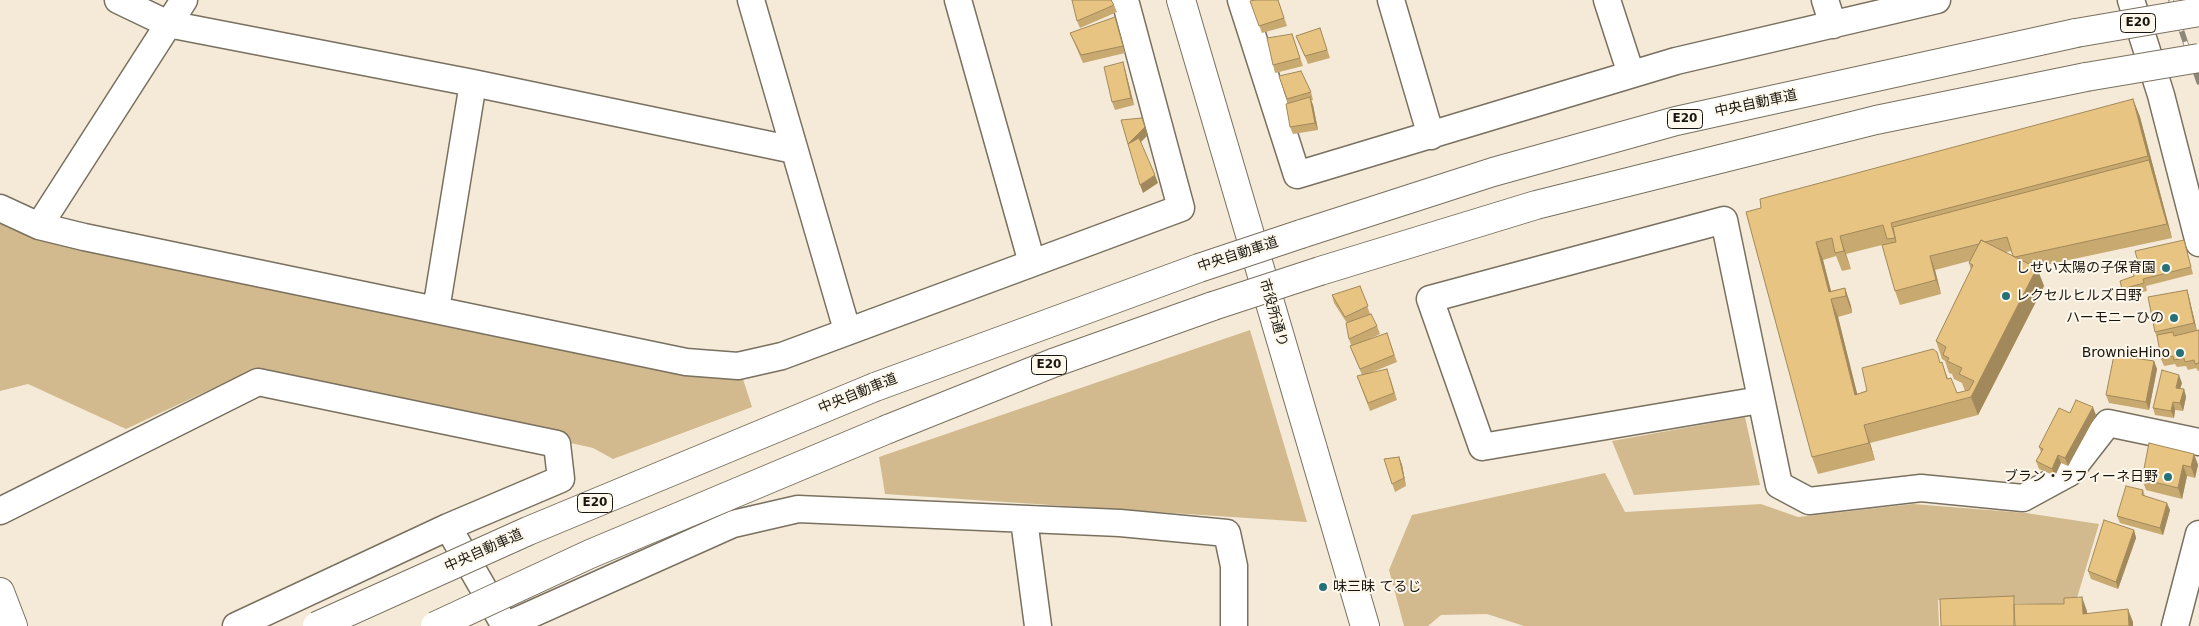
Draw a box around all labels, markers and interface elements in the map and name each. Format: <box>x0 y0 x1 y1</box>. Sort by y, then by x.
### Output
road number: E20 <box>2120 13 2156 32</box>
street label: 中央自動車道 <box>1713 87 1799 121</box>
road number: E20 <box>1668 110 1702 128</box>
street label: 中央自動車道 <box>1195 234 1281 276</box>
place label: しせい太陽の子保育園 <box>2016 260 2156 276</box>
marker: しせい太陽の子保育園 <box>2160 262 2172 274</box>
street label: 市役所通り <box>1255 277 1291 349</box>
place label: レクセルヒルズ日野 <box>2016 288 2142 304</box>
marker: レクセルヒルズ日野 <box>2000 290 2012 302</box>
place label: ハーモニーひの <box>2066 310 2164 326</box>
marker: ハーモニーひの <box>2168 312 2180 324</box>
place label: BrownieHino <box>2082 345 2170 361</box>
marker: BrownieHino <box>2174 347 2186 359</box>
road number: E20 <box>1032 356 1066 374</box>
street label: 中央自動車道 <box>816 370 900 418</box>
place label: ブラン・ラフィーネ日野 <box>2004 469 2158 485</box>
marker: ブラン・ラフィーネ日野 <box>2162 471 2174 483</box>
road number: E20 <box>578 493 612 512</box>
street label: 中央自動車道 <box>442 526 526 576</box>
place label: 味三昧 てるじ <box>1333 579 1421 595</box>
marker: 味三昧 てるじ <box>1317 581 1329 593</box>

